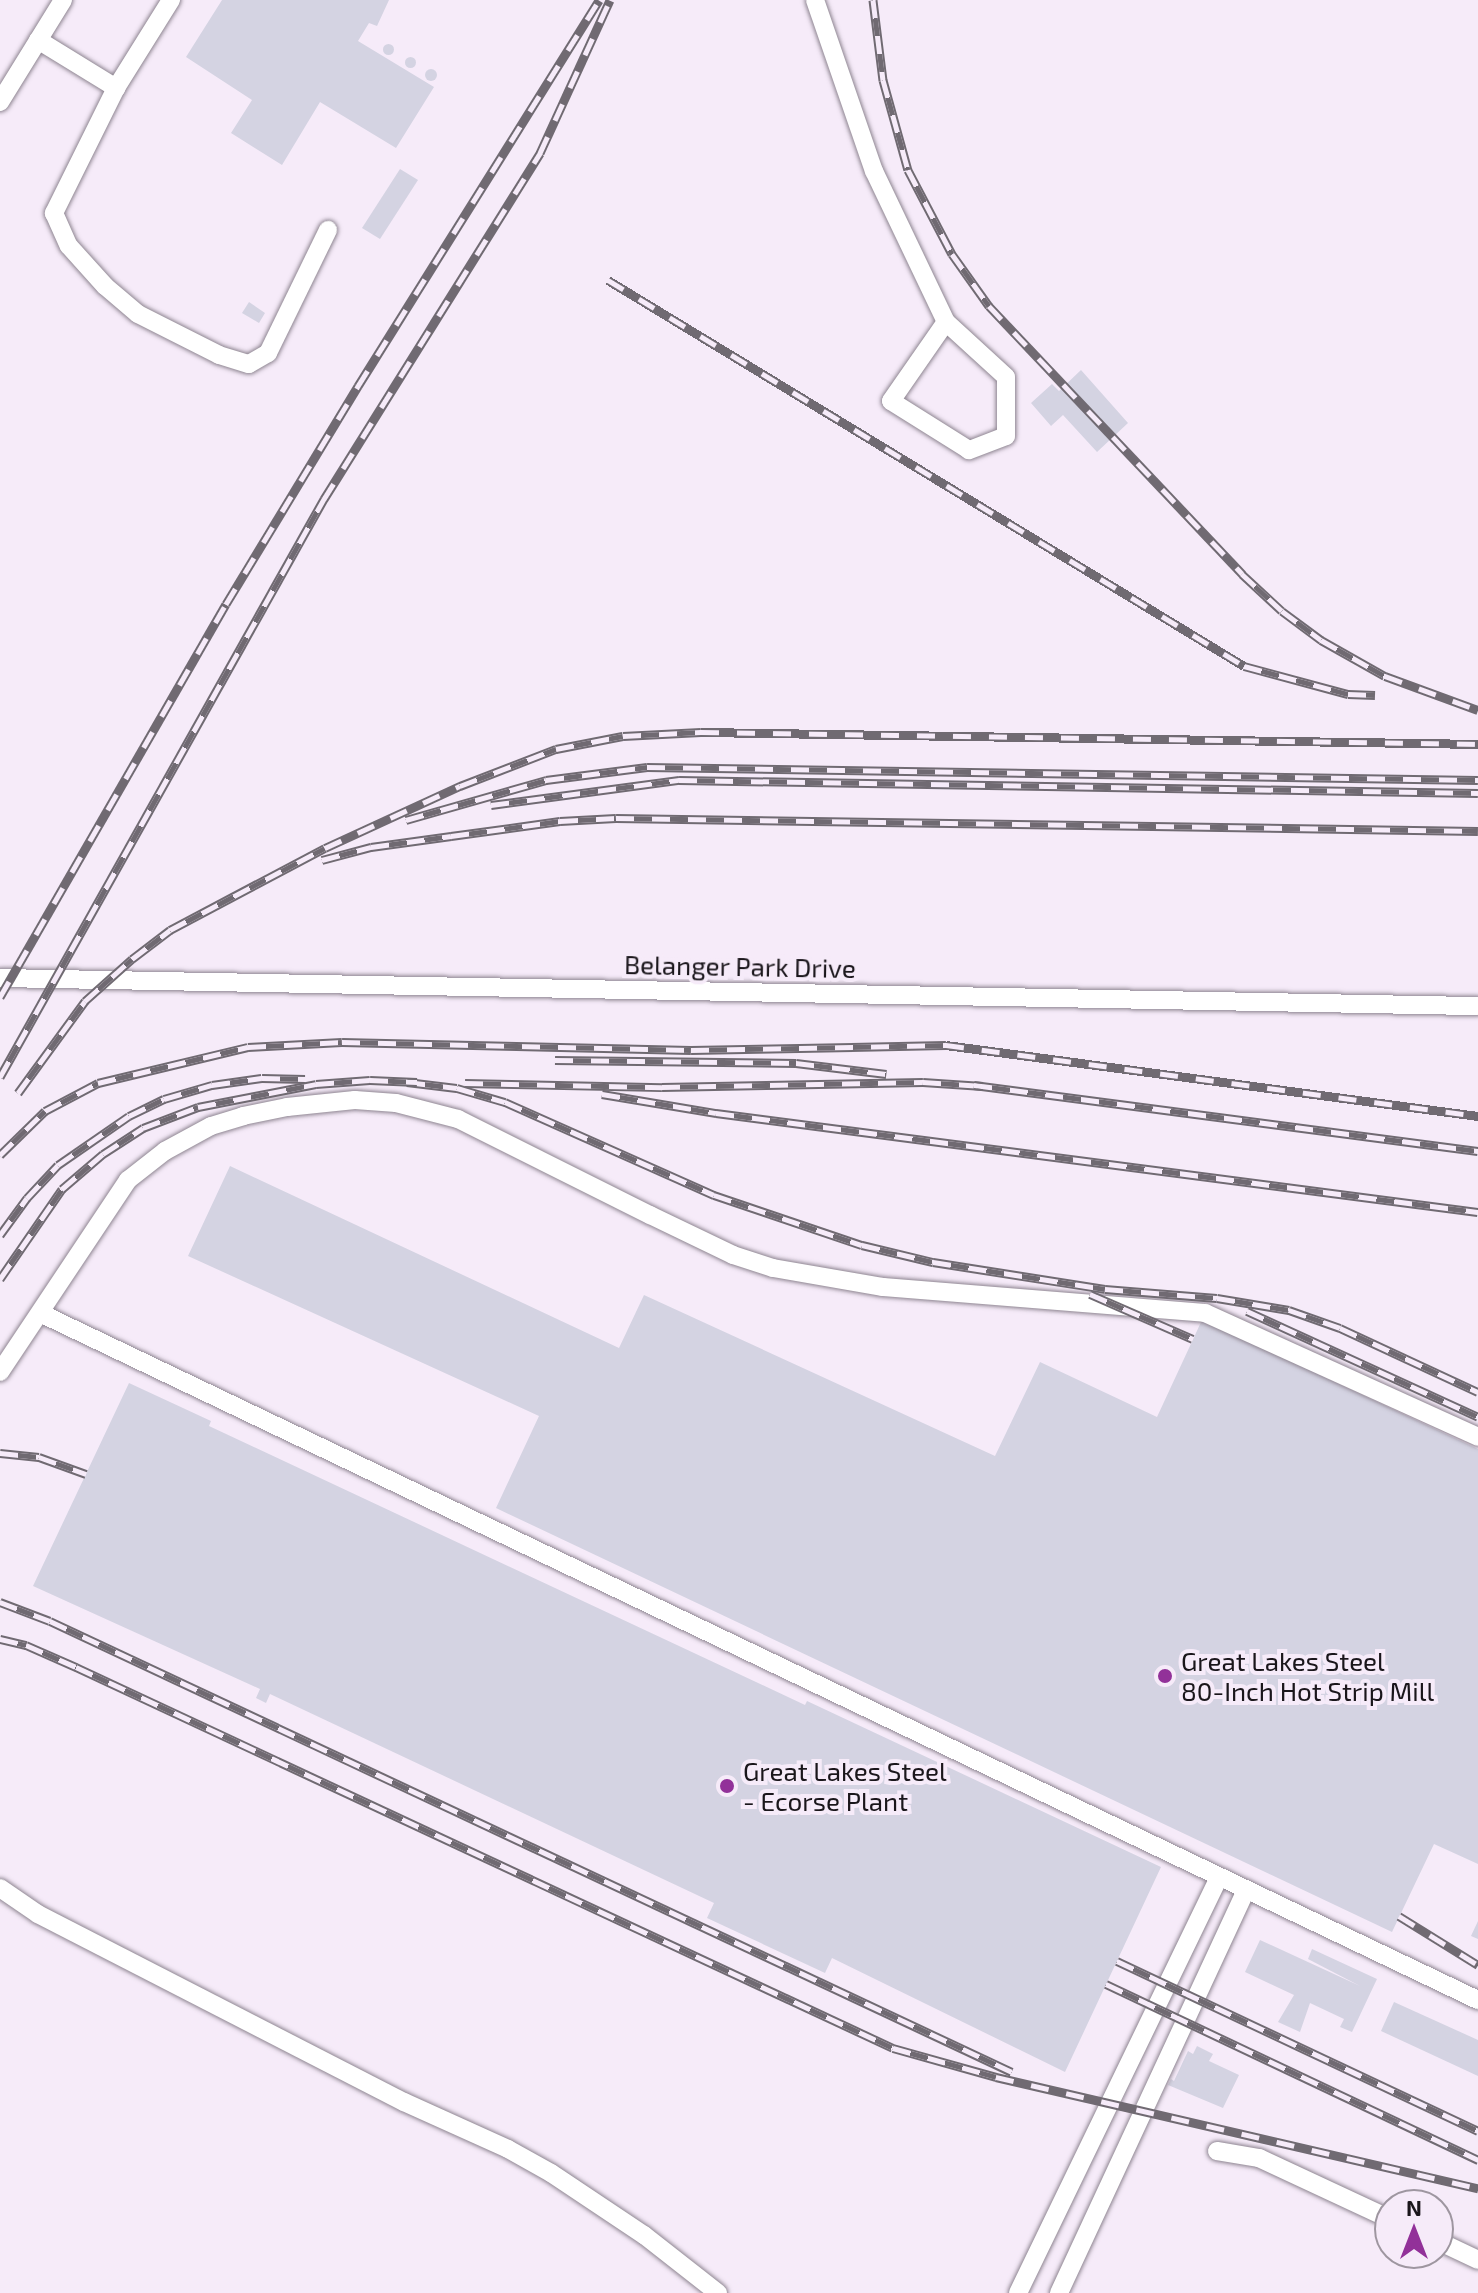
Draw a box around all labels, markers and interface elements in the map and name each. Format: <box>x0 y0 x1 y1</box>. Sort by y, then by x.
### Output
street label: Belanger Park Drive <box>624 948 856 984</box>
place label: Great Lakes Steel 80-Inch Hot Strip Mill <box>1181 1645 1434 1706</box>
marker: Great Lakes Steel 80-Inch Hot Strip Mill <box>1156 1667 1174 1685</box>
place label: Great Lakes Steel - Ecorse Plant <box>743 1755 947 1816</box>
marker: Great Lakes Steel - Ecorse Plant <box>718 1777 736 1795</box>
north arrow <box>1374 2189 1454 2269</box>
text: N <box>1406 2194 1422 2220</box>

